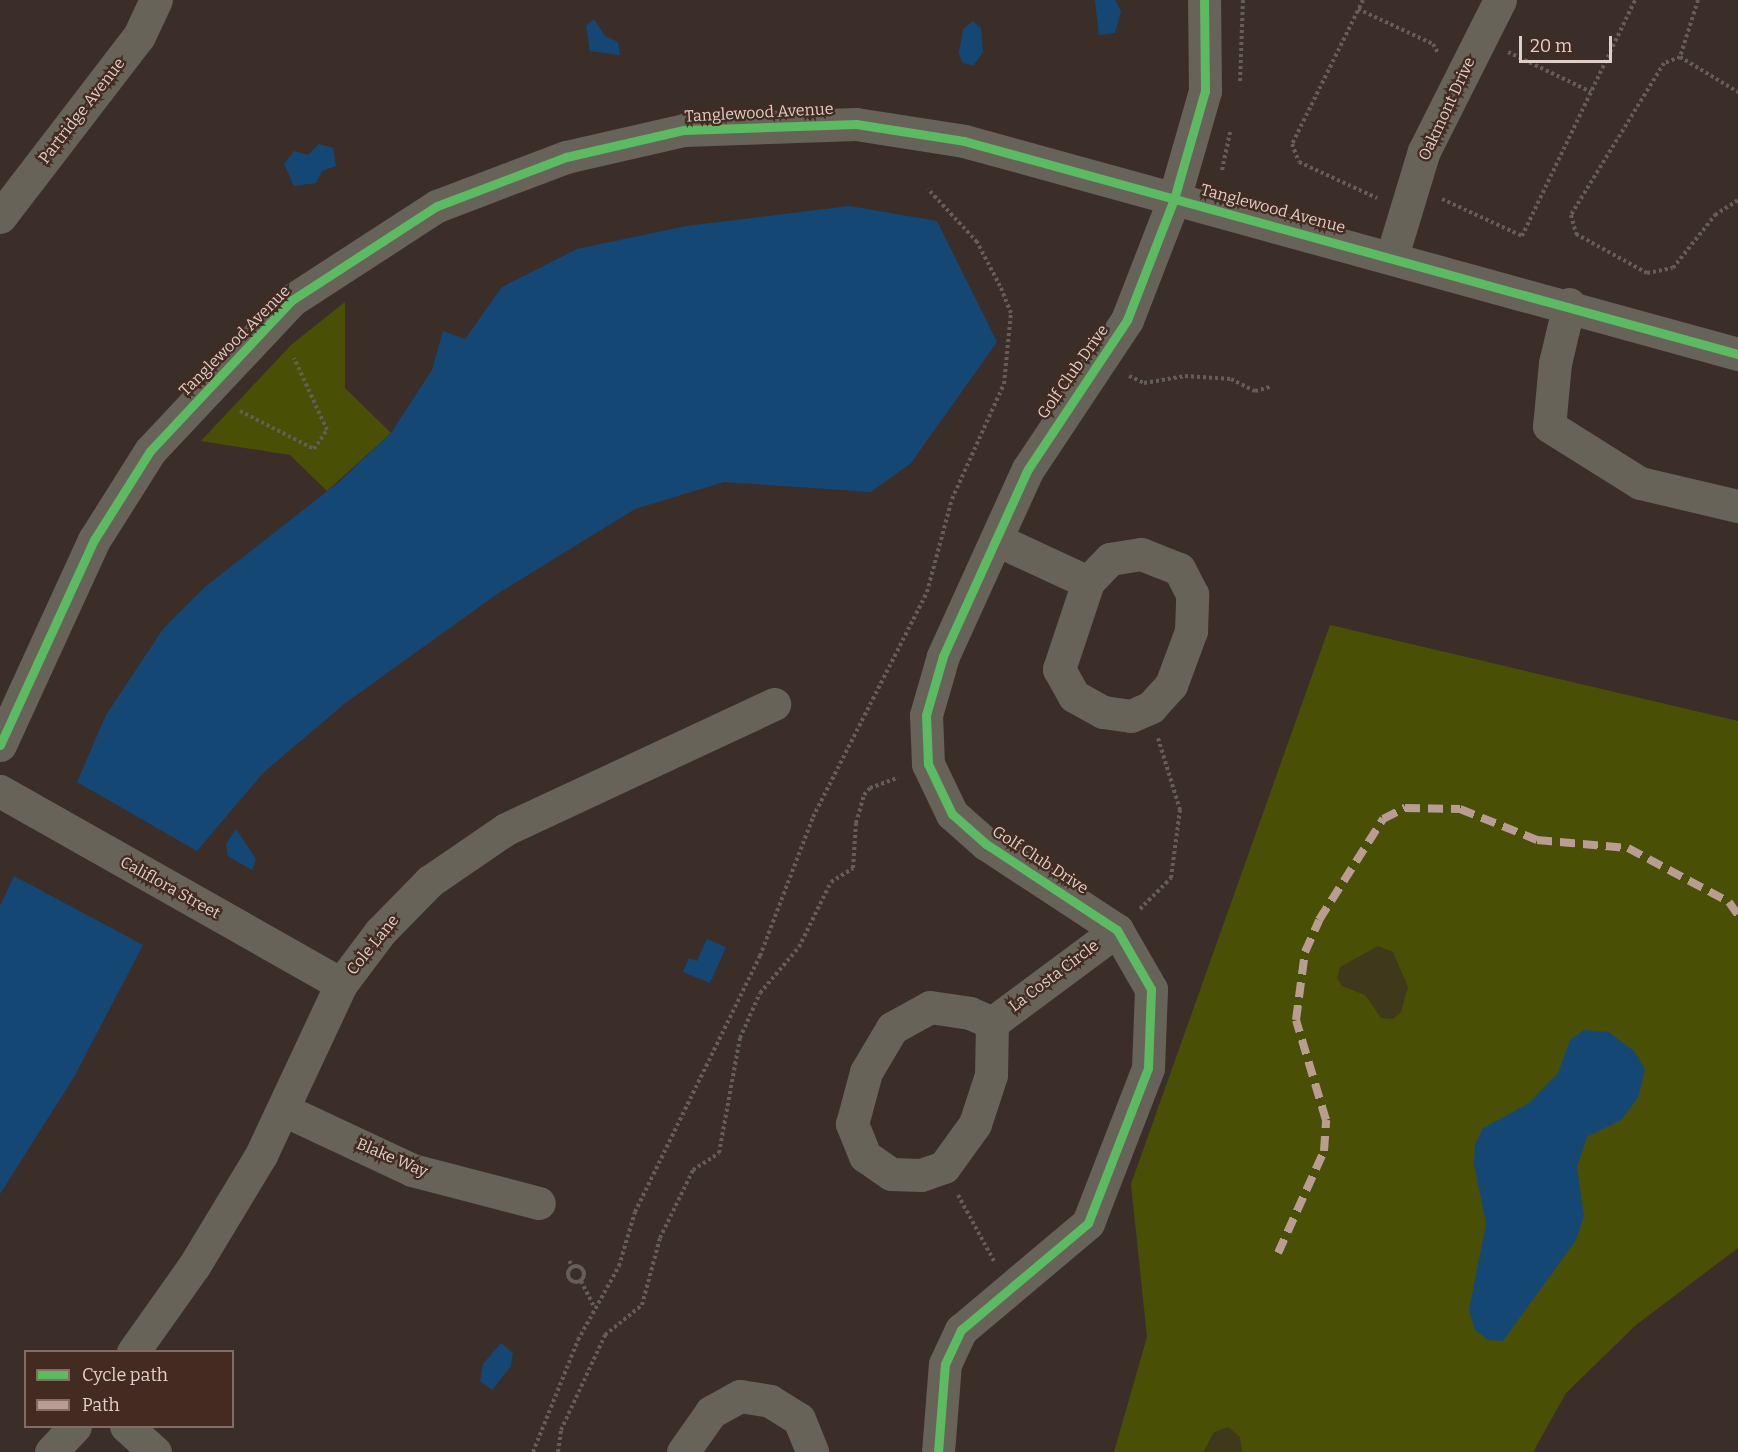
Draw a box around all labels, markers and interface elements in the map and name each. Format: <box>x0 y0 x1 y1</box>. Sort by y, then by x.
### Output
scale bar <box>1522 24 1615 62</box>
text: 20 m <box>1530 35 1572 57</box>
street label: Partridge Avenue <box>35 54 129 168</box>
street label: Oakmont Drive <box>1415 54 1479 164</box>
street label: Tanglewood Avenue <box>684 100 834 126</box>
street label: Tanglewood Avenue <box>1199 180 1347 238</box>
street label: Tanglewood Avenue <box>176 282 294 400</box>
street label: Golf Club Drive <box>1033 321 1113 423</box>
street label: Golf Club Drive <box>988 822 1092 898</box>
street label: Califlora Street <box>117 853 223 923</box>
street label: Cole Lane <box>343 911 403 979</box>
street label: La Costa Circle <box>1005 936 1103 1016</box>
street label: Blake Way <box>354 1134 430 1182</box>
legend <box>24 1350 234 1428</box>
text: Cycle path <box>82 1364 168 1386</box>
text: Path <box>82 1394 120 1416</box>

